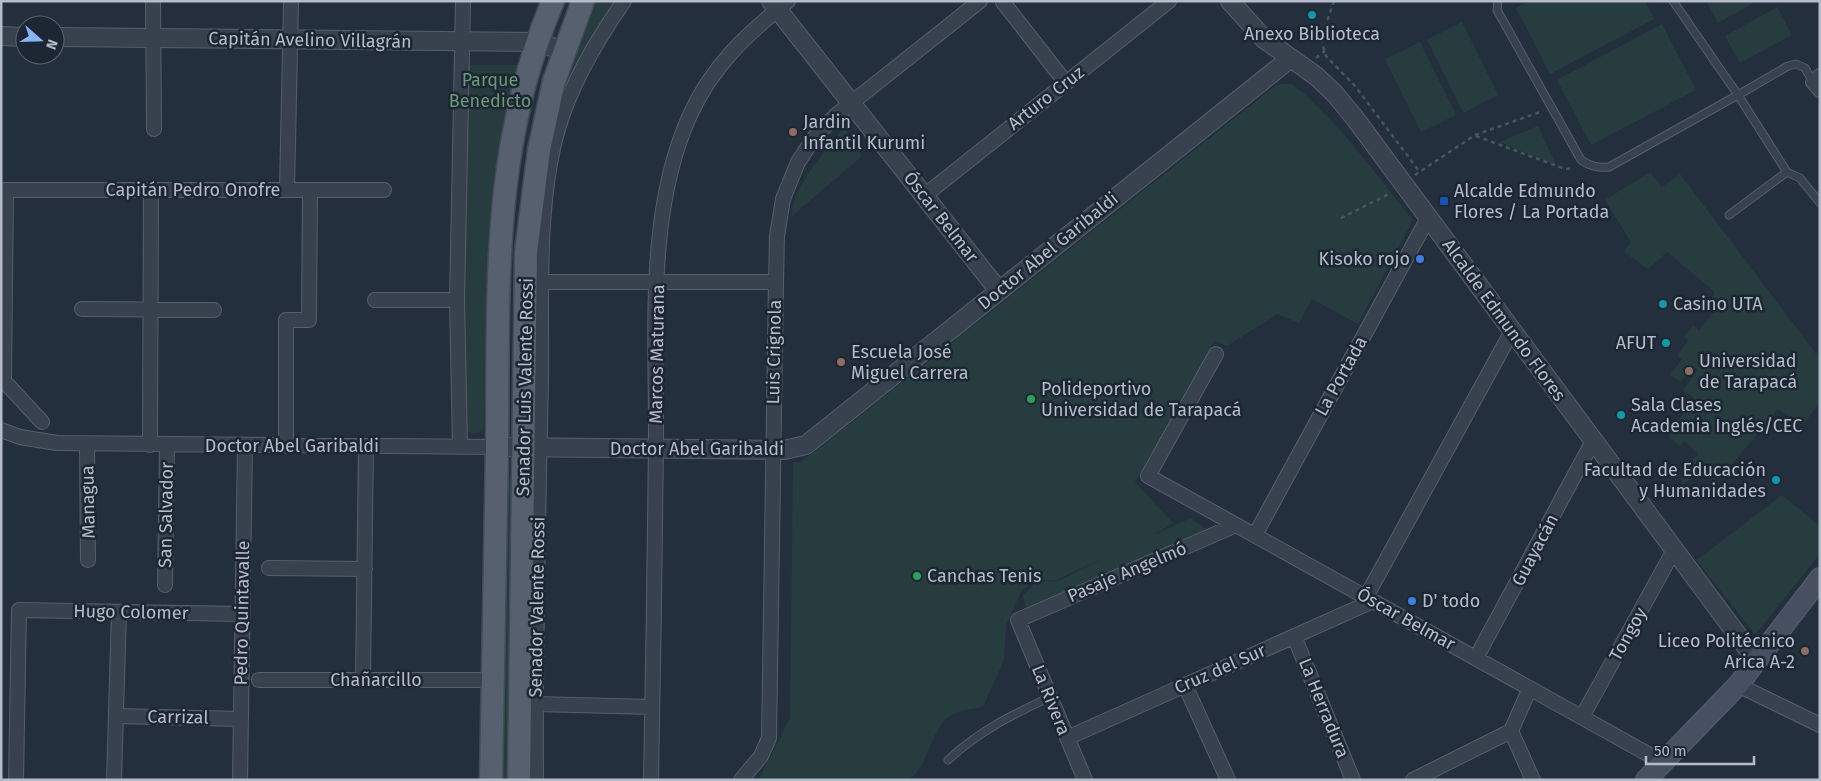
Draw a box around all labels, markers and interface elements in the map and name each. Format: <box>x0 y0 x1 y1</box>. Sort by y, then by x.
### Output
marker: Anexo Biblioteca <box>1306 9 1318 21</box>
north arrow <box>15 15 65 65</box>
place label: Anexo Biblioteca <box>1244 23 1380 45</box>
street label: Capitán Avelino Villagrán <box>208 27 412 53</box>
text: N <box>42 37 61 52</box>
street label: Arturo Cruz <box>1003 61 1089 135</box>
park label: Parque Benedicto <box>449 69 531 112</box>
place label: Jardin Infantil Kurumi <box>803 111 925 154</box>
marker: Jardin Infantil Kurumi <box>787 126 799 138</box>
street label: Óscar Belmar <box>899 167 983 267</box>
street label: Capitán Pedro Onofre <box>106 179 280 201</box>
place label: Alcalde Edmundo Flores / La Portada <box>1454 180 1609 223</box>
street label: Doctor Abel Garibaldi <box>973 188 1123 314</box>
marker: Alcalde Edmundo Flores / La Portada <box>1438 195 1450 207</box>
street label: Alcalde Edmundo Flores <box>1438 234 1570 406</box>
place label: Kisoko rojo <box>1319 248 1410 270</box>
marker: Kisoko rojo <box>1414 253 1426 265</box>
street label: Senador Luis Valente Rossi <box>512 278 538 496</box>
street label: Marcos Maturana <box>645 284 669 424</box>
place label: Casino UTA <box>1673 293 1763 315</box>
marker: Casino UTA <box>1657 298 1669 310</box>
street label: Luis Crignola <box>762 299 786 405</box>
street label: La Portada <box>1310 332 1372 420</box>
place label: AFUT <box>1616 332 1657 354</box>
marker: AFUT <box>1660 337 1672 349</box>
place label: Escuela José Miguel Carrera <box>851 341 969 384</box>
place label: Universidad de Tarapacá <box>1699 350 1797 393</box>
marker: Escuela José Miguel Carrera <box>835 356 847 368</box>
marker: Universidad de Tarapacá <box>1683 365 1695 377</box>
place label: Polideportivo Universidad de Tarapacá <box>1041 378 1242 421</box>
marker: Polideportivo Universidad de Tarapacá <box>1025 393 1037 405</box>
place label: Sala Clases Academia Inglés/CEC <box>1631 394 1802 437</box>
marker: Sala Clases Academia Inglés/CEC <box>1615 409 1627 421</box>
street label: Doctor Abel Garibaldi <box>205 435 379 457</box>
street label: Doctor Abel Garibaldi <box>610 438 784 460</box>
place label: Facultad de Educación y Humanidades <box>1584 459 1766 502</box>
street label: San Salvador <box>154 462 178 568</box>
street label: Managua <box>76 465 100 539</box>
marker: Facultad de Educación y Humanidades <box>1770 474 1782 486</box>
street label: Guayacán <box>1507 510 1563 590</box>
street label: Senador Valente Rossi <box>524 516 550 698</box>
street label: Pasaje Angelmó <box>1064 537 1190 607</box>
street label: Pedro Quintavalle <box>230 540 254 686</box>
place label: Canchas Tenis <box>927 565 1041 587</box>
marker: Canchas Tenis <box>911 570 923 582</box>
street label: Óscar Belmar <box>1353 583 1459 655</box>
place label: D' todo <box>1422 590 1480 612</box>
marker: D' todo <box>1406 595 1418 607</box>
street label: Hugo Colomer <box>73 600 189 624</box>
street label: Tongoy <box>1604 603 1652 665</box>
place label: Liceo Politécnico Arica A-2 <box>1658 630 1795 673</box>
street label: Cruz del Sur <box>1171 639 1269 699</box>
marker: Liceo Politécnico Arica A-2 <box>1799 645 1811 657</box>
street label: La Herradura <box>1294 655 1354 761</box>
street label: La Rivera <box>1027 662 1075 738</box>
street label: Chañarcillo <box>330 669 422 691</box>
street label: Carrizal <box>147 705 209 729</box>
scale bar <box>1646 734 1754 766</box>
text: 50 m <box>1654 742 1687 760</box>

